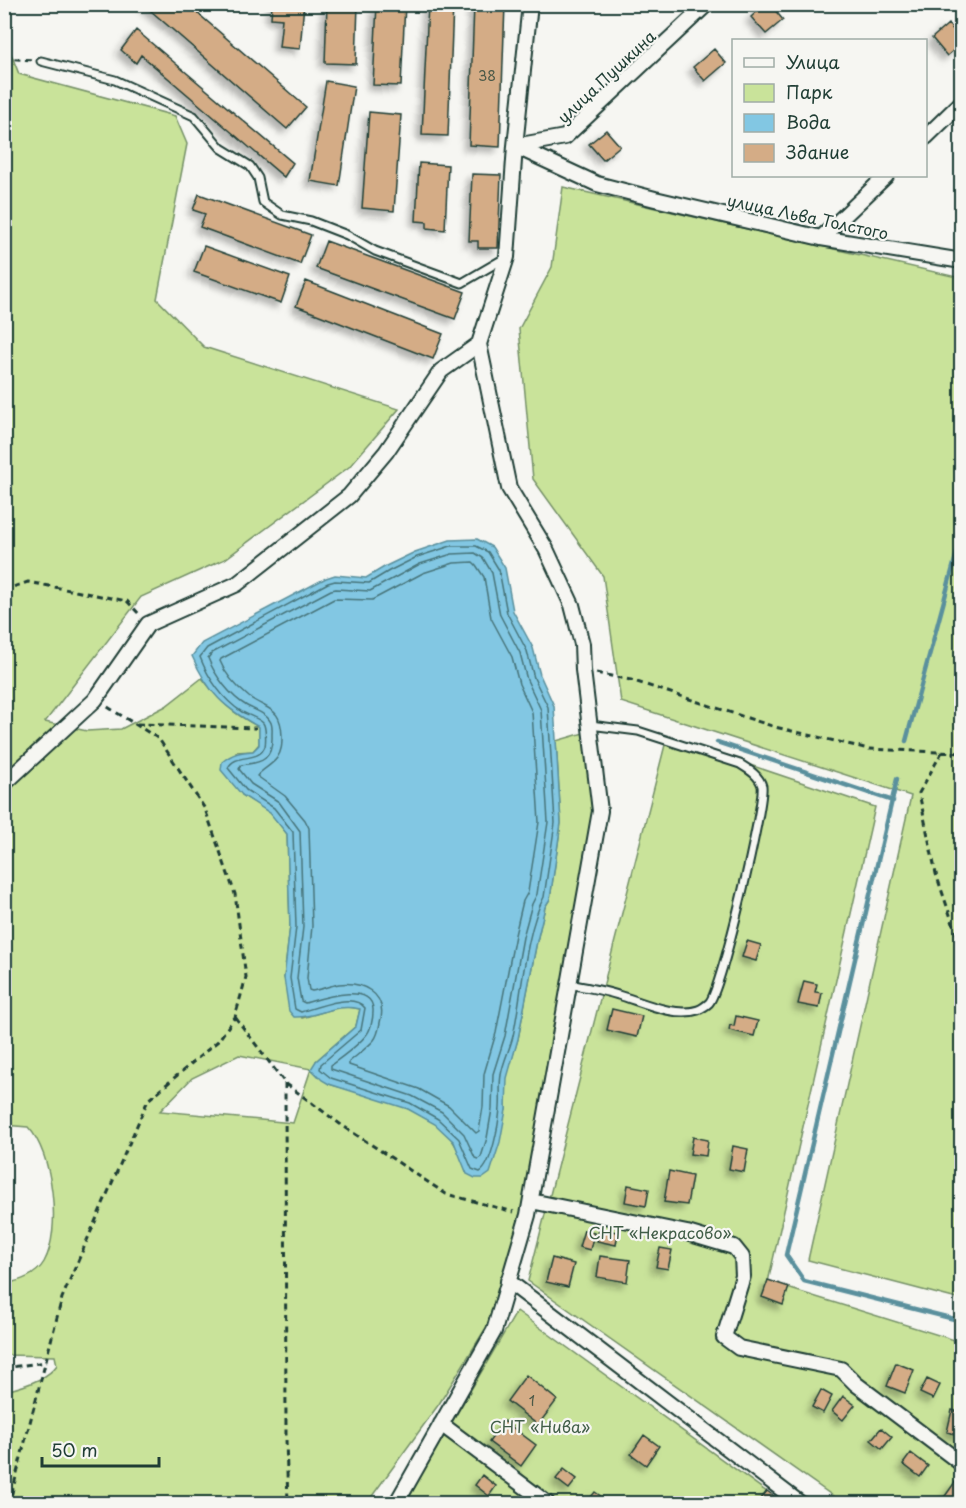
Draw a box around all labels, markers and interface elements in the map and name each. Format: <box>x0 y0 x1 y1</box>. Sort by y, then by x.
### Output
street label: улица Пушкина <box>551 24 661 128</box>
legend <box>732 39 927 177</box>
text: Улица <box>786 48 840 75</box>
house number: 38 <box>478 65 496 86</box>
text: Парк <box>786 78 833 105</box>
text: Вода <box>786 108 831 135</box>
text: Здание <box>786 138 849 165</box>
street label: улица Льва Толстого <box>725 187 891 245</box>
park label: СНТ «Некрасово» <box>589 1220 732 1244</box>
house number: 1 <box>529 1390 535 1411</box>
park label: СНТ «Нива» <box>490 1414 590 1438</box>
scale bar <box>42 1430 159 1468</box>
text: 50 m <box>51 1436 98 1463</box>

